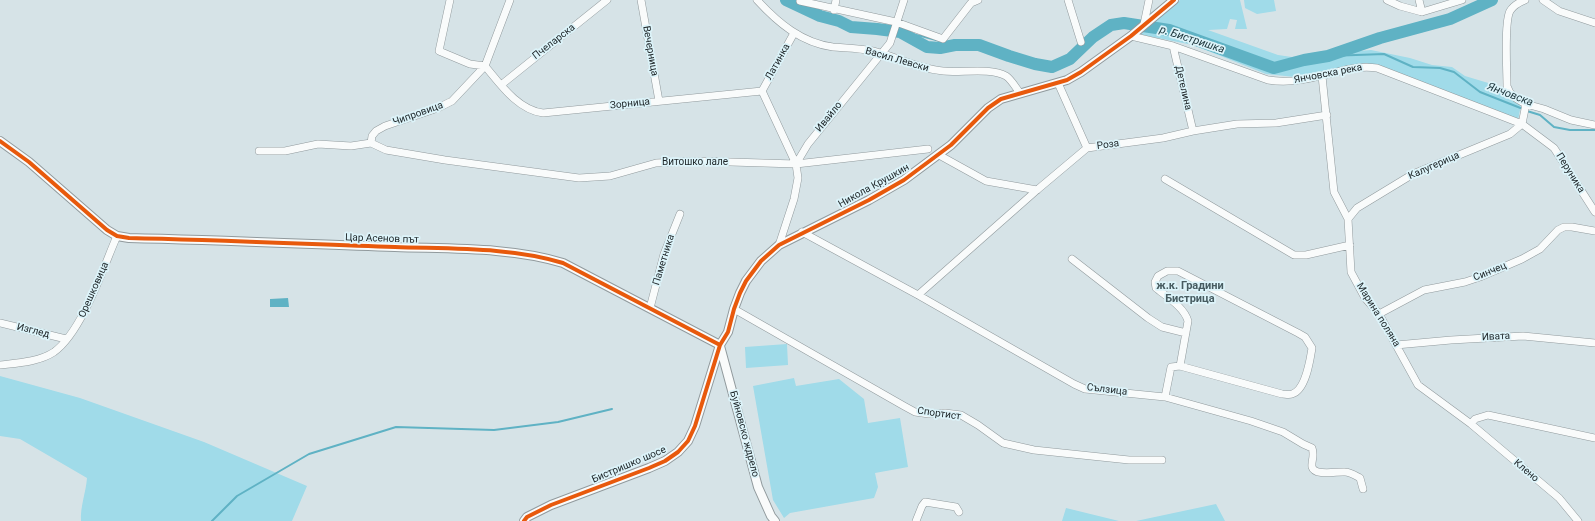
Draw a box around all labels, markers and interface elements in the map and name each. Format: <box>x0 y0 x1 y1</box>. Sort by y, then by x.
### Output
street label: Пчеларска <box>530 22 578 62</box>
water label: р. Бистришка <box>1158 23 1226 57</box>
street label: Вечерница <box>640 25 660 77</box>
street label: Латинка <box>763 42 793 82</box>
street label: Васил Левски <box>864 45 930 75</box>
street label: Янчовска река <box>1293 61 1363 87</box>
street label: Детелина <box>1172 65 1194 111</box>
water label: Янчовска <box>1485 80 1535 110</box>
street label: Зорница <box>609 96 651 112</box>
street label: Чипровица <box>391 99 445 129</box>
street label: Ивайло <box>813 99 845 135</box>
street label: Роза <box>1096 137 1120 153</box>
street label: Калугерица <box>1407 149 1461 183</box>
street label: Перуника <box>1553 151 1587 195</box>
street label: Витошко лале <box>662 156 728 168</box>
street label: Никола Крушкин <box>836 162 912 210</box>
street label: Цар Асенов път <box>345 232 419 246</box>
street label: Паметника <box>651 233 677 287</box>
street label: Орешковица <box>76 260 112 320</box>
street label: Синчец <box>1472 260 1508 284</box>
district label: ж.к. Градини Бистрица <box>1156 279 1224 305</box>
street label: Марина поляна <box>1354 281 1402 349</box>
street label: Изглед <box>15 321 51 341</box>
street label: Ивата <box>1482 330 1510 344</box>
street label: Сълзица <box>1086 382 1128 398</box>
street label: Буйновско ждрело <box>727 390 761 478</box>
street label: Спортист <box>916 405 962 423</box>
street label: Бистришко шосе <box>590 444 668 486</box>
street label: Клено <box>1511 457 1541 485</box>

